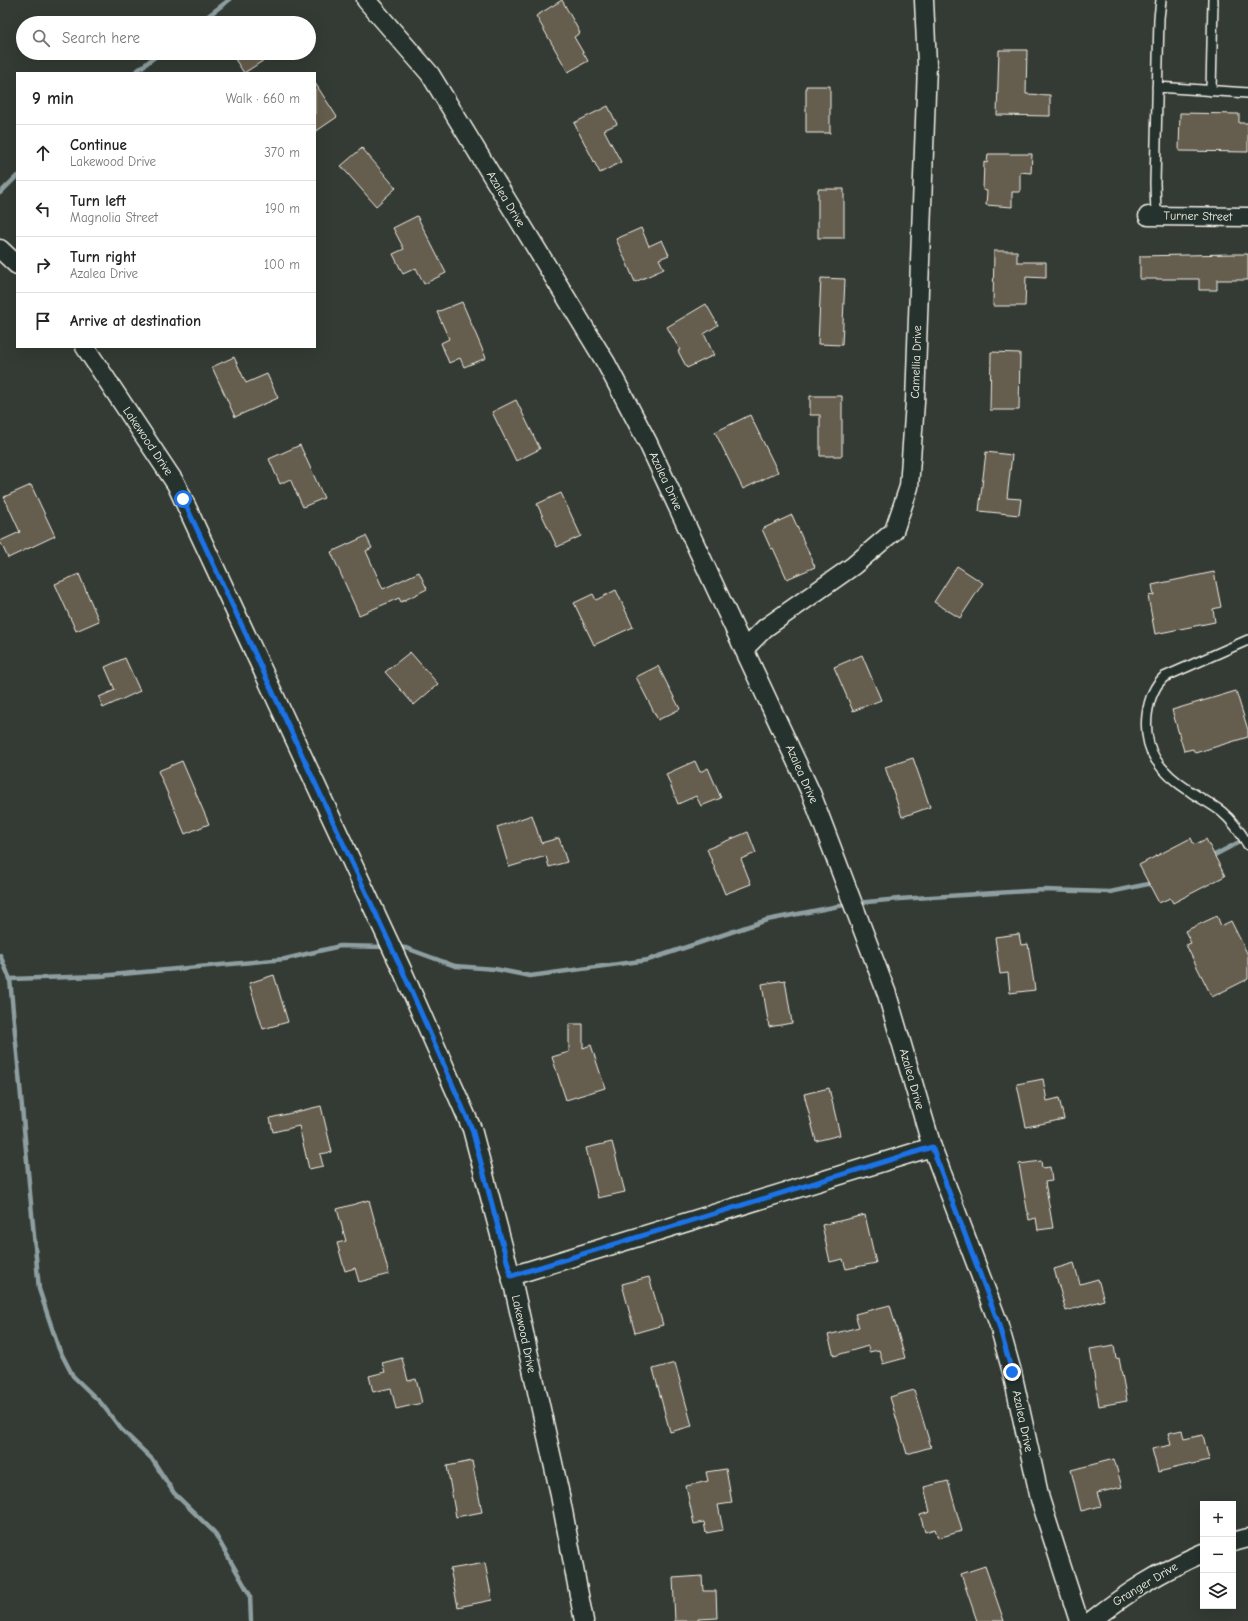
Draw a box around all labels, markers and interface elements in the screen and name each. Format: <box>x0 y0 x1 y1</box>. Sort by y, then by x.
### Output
search box <box>16 16 316 60</box>
icon: search <box>30 27 52 49</box>
text: Search here <box>62 29 140 47</box>
text: 9 min <box>32 89 74 108</box>
text: Walk · 660 m <box>226 91 300 106</box>
text: Continue <box>70 136 127 154</box>
icon: ahead <box>32 142 54 164</box>
text: 370 m <box>264 145 300 160</box>
text: Lakewood Drive <box>70 154 156 169</box>
street label: Azalea Drive <box>484 168 528 230</box>
text: Turn left <box>70 192 126 210</box>
icon: left <box>32 198 54 220</box>
text: 190 m <box>265 201 300 216</box>
street label: Turner Street <box>1164 208 1233 224</box>
text: Magnolia Street <box>70 210 158 225</box>
text: Turn right <box>70 248 136 266</box>
icon: right <box>32 254 54 276</box>
text: 100 m <box>264 257 300 272</box>
text: Azalea Drive <box>70 266 138 281</box>
icon: arrive <box>32 310 54 332</box>
text: Arrive at destination <box>70 312 201 330</box>
street label: Camellia Drive <box>908 325 924 399</box>
street label: Lakewood Drive <box>120 404 176 478</box>
street label: Azalea Drive <box>646 450 686 512</box>
route start <box>174 490 192 508</box>
street label: Azalea Drive <box>783 742 821 806</box>
street label: Azalea Drive <box>897 1047 927 1111</box>
street label: Lakewood Drive <box>509 1294 539 1374</box>
route end <box>1003 1363 1021 1381</box>
street label: Azalea Drive <box>1010 1389 1036 1453</box>
map controls <box>1200 1501 1236 1609</box>
button: + <box>1200 1501 1236 1537</box>
button: − <box>1200 1537 1236 1573</box>
street label: Granger Drive <box>1110 1559 1180 1609</box>
button: layers <box>1200 1573 1236 1609</box>

